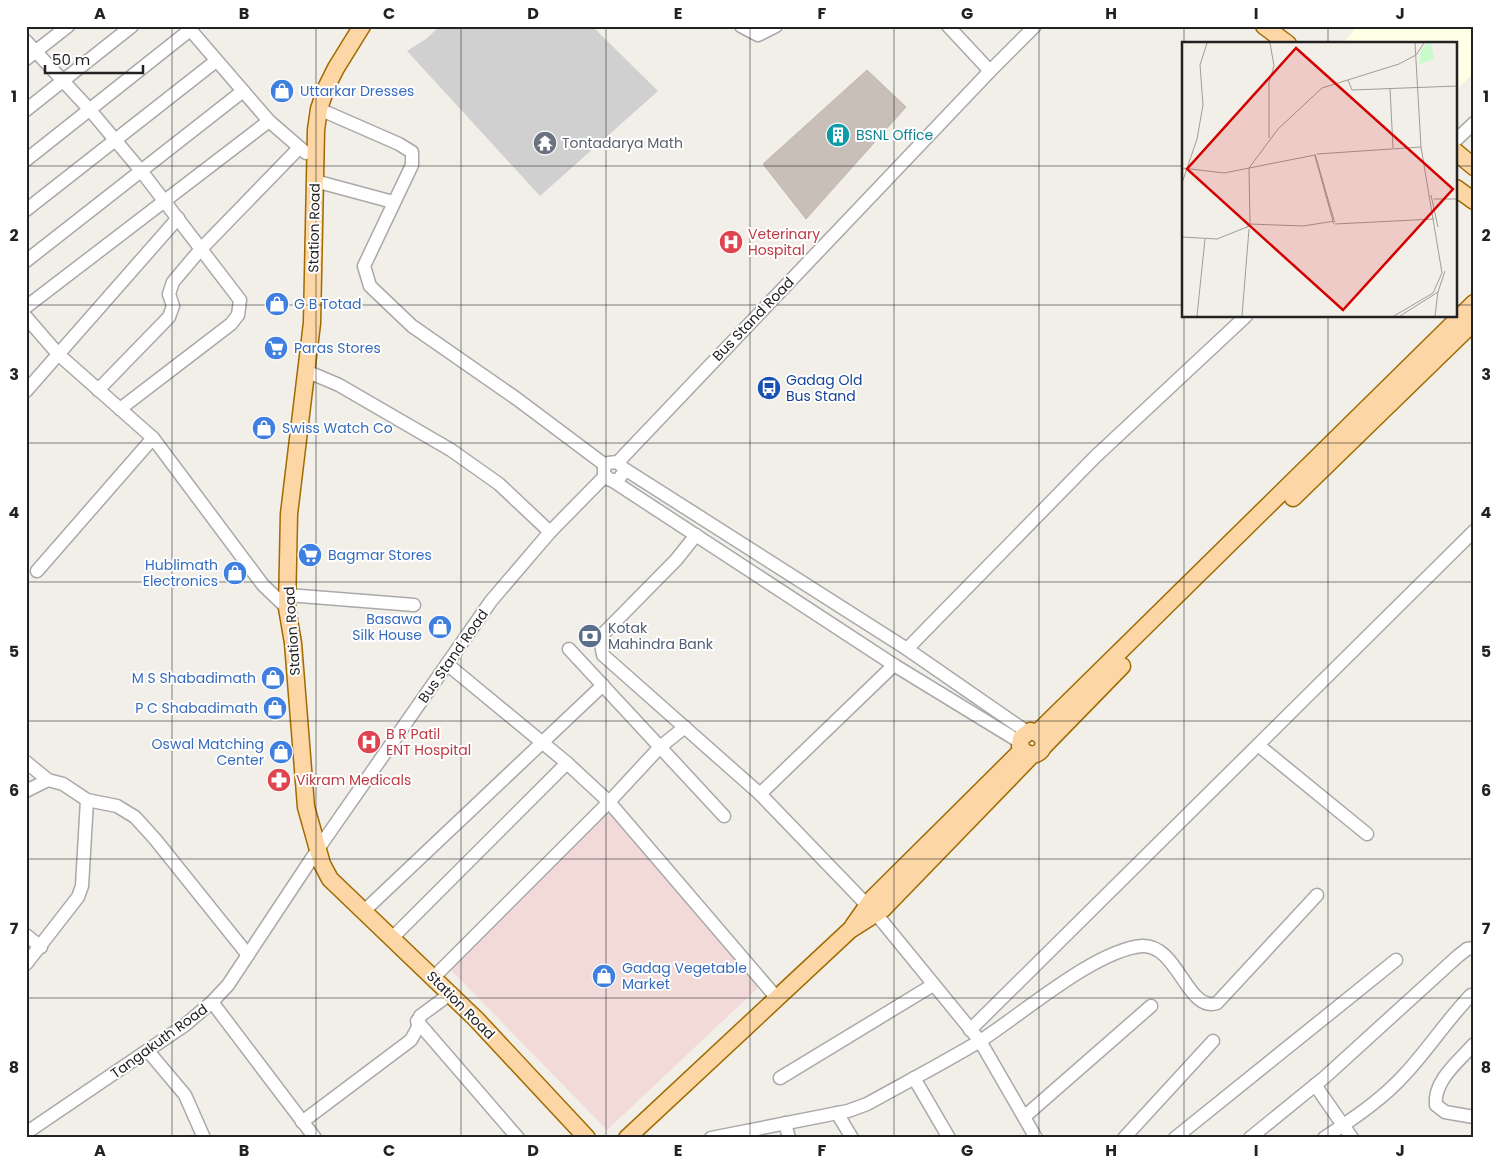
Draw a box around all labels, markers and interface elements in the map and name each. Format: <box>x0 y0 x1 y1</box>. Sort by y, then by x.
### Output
text: A <box>94 2 106 25</box>
text: B <box>239 2 249 25</box>
text: C <box>383 2 395 25</box>
text: D <box>527 2 539 25</box>
text: E <box>674 2 682 25</box>
text: F <box>818 2 827 25</box>
text: G <box>961 2 973 25</box>
text: H <box>1105 2 1117 25</box>
text: I <box>1254 2 1258 25</box>
text: J <box>1395 2 1405 25</box>
scale bar <box>45 42 142 74</box>
inset map <box>1182 42 1458 318</box>
text: 50 m <box>52 49 90 70</box>
shop icon: Uttarkar Dresses <box>269 78 295 104</box>
place label: Uttarkar Dresses <box>300 81 414 101</box>
text: 1 <box>11 85 17 108</box>
text: 1 <box>1483 85 1489 108</box>
building icon: BSNL Office <box>825 122 851 148</box>
place label: BSNL Office <box>856 125 934 145</box>
temple icon: Tontadarya Math <box>532 130 558 156</box>
place label: Tontadarya Math <box>562 133 683 153</box>
street label: Station Road <box>303 183 325 273</box>
text: 2 <box>9 224 19 247</box>
place label: Veterinary Hospital <box>748 224 820 260</box>
text: 2 <box>1481 224 1491 247</box>
hospital icon: Veterinary Hospital <box>718 229 744 255</box>
street label: Bus Stand Road <box>708 273 798 365</box>
shop icon: G B Totad <box>264 291 290 317</box>
place label: G B Totad <box>294 294 362 314</box>
supermarket icon: Paras Stores <box>263 335 289 361</box>
place label: Paras Stores <box>294 338 381 358</box>
text: 3 <box>9 363 19 386</box>
text: 3 <box>1481 363 1491 386</box>
place label: Gadag Old Bus Stand <box>786 370 862 406</box>
bus stop icon: Gadag Old Bus Stand <box>756 375 782 401</box>
shop icon: Swiss Watch Co <box>251 415 277 441</box>
place label: Swiss Watch Co <box>282 418 393 438</box>
text: 4 <box>9 501 20 524</box>
text: 4 <box>1481 501 1492 524</box>
supermarket icon: Bagmar Stores <box>297 542 323 568</box>
place label: Bagmar Stores <box>328 545 432 565</box>
place label: Hublimath Electronics <box>143 555 218 591</box>
shop icon: Hublimath Electronics <box>222 560 248 586</box>
street label: Station Road <box>279 586 305 676</box>
street label: Bus Stand Road <box>413 605 493 707</box>
place label: Basawa Silk House <box>352 609 422 645</box>
shop icon: Basawa Silk House <box>427 614 453 640</box>
place label: Kotak Mahindra Bank <box>608 618 714 654</box>
bank icon: Kotak Mahindra Bank <box>577 623 603 649</box>
text: 5 <box>9 640 19 663</box>
text: 5 <box>1481 640 1491 663</box>
shop icon: M S Shabadimath <box>260 665 286 691</box>
place label: M S Shabadimath <box>132 668 256 688</box>
shop icon: P C Shabadimath <box>262 695 288 721</box>
place label: P C Shabadimath <box>135 698 258 718</box>
place label: B R Patil ENT Hospital <box>386 724 471 760</box>
hospital icon: B R Patil ENT Hospital <box>356 729 382 755</box>
place label: Oswal Matching Center <box>152 734 264 770</box>
shop icon: Oswal Matching Center <box>268 739 294 765</box>
pharmacy icon: Vikram Medicals <box>266 767 292 793</box>
place label: Vikram Medicals <box>296 770 411 790</box>
text: 6 <box>9 779 19 802</box>
text: 6 <box>1481 779 1491 802</box>
text: 7 <box>10 917 19 940</box>
text: 7 <box>1482 917 1491 940</box>
place label: Gadag Vegetable Market <box>622 958 747 994</box>
shop icon: Gadag Vegetable Market <box>591 963 617 989</box>
street label: Station Road <box>422 966 500 1044</box>
street label: Tangakuth Road <box>106 999 212 1083</box>
text: 8 <box>9 1056 19 1079</box>
text: 8 <box>1481 1056 1491 1079</box>
text: A <box>94 1139 106 1162</box>
text: B <box>239 1139 249 1162</box>
text: C <box>383 1139 395 1162</box>
text: D <box>527 1139 539 1162</box>
text: E <box>674 1139 682 1162</box>
text: F <box>818 1139 827 1162</box>
text: G <box>961 1139 973 1162</box>
text: H <box>1105 1139 1117 1162</box>
text: I <box>1254 1139 1258 1162</box>
text: J <box>1395 1139 1405 1162</box>

